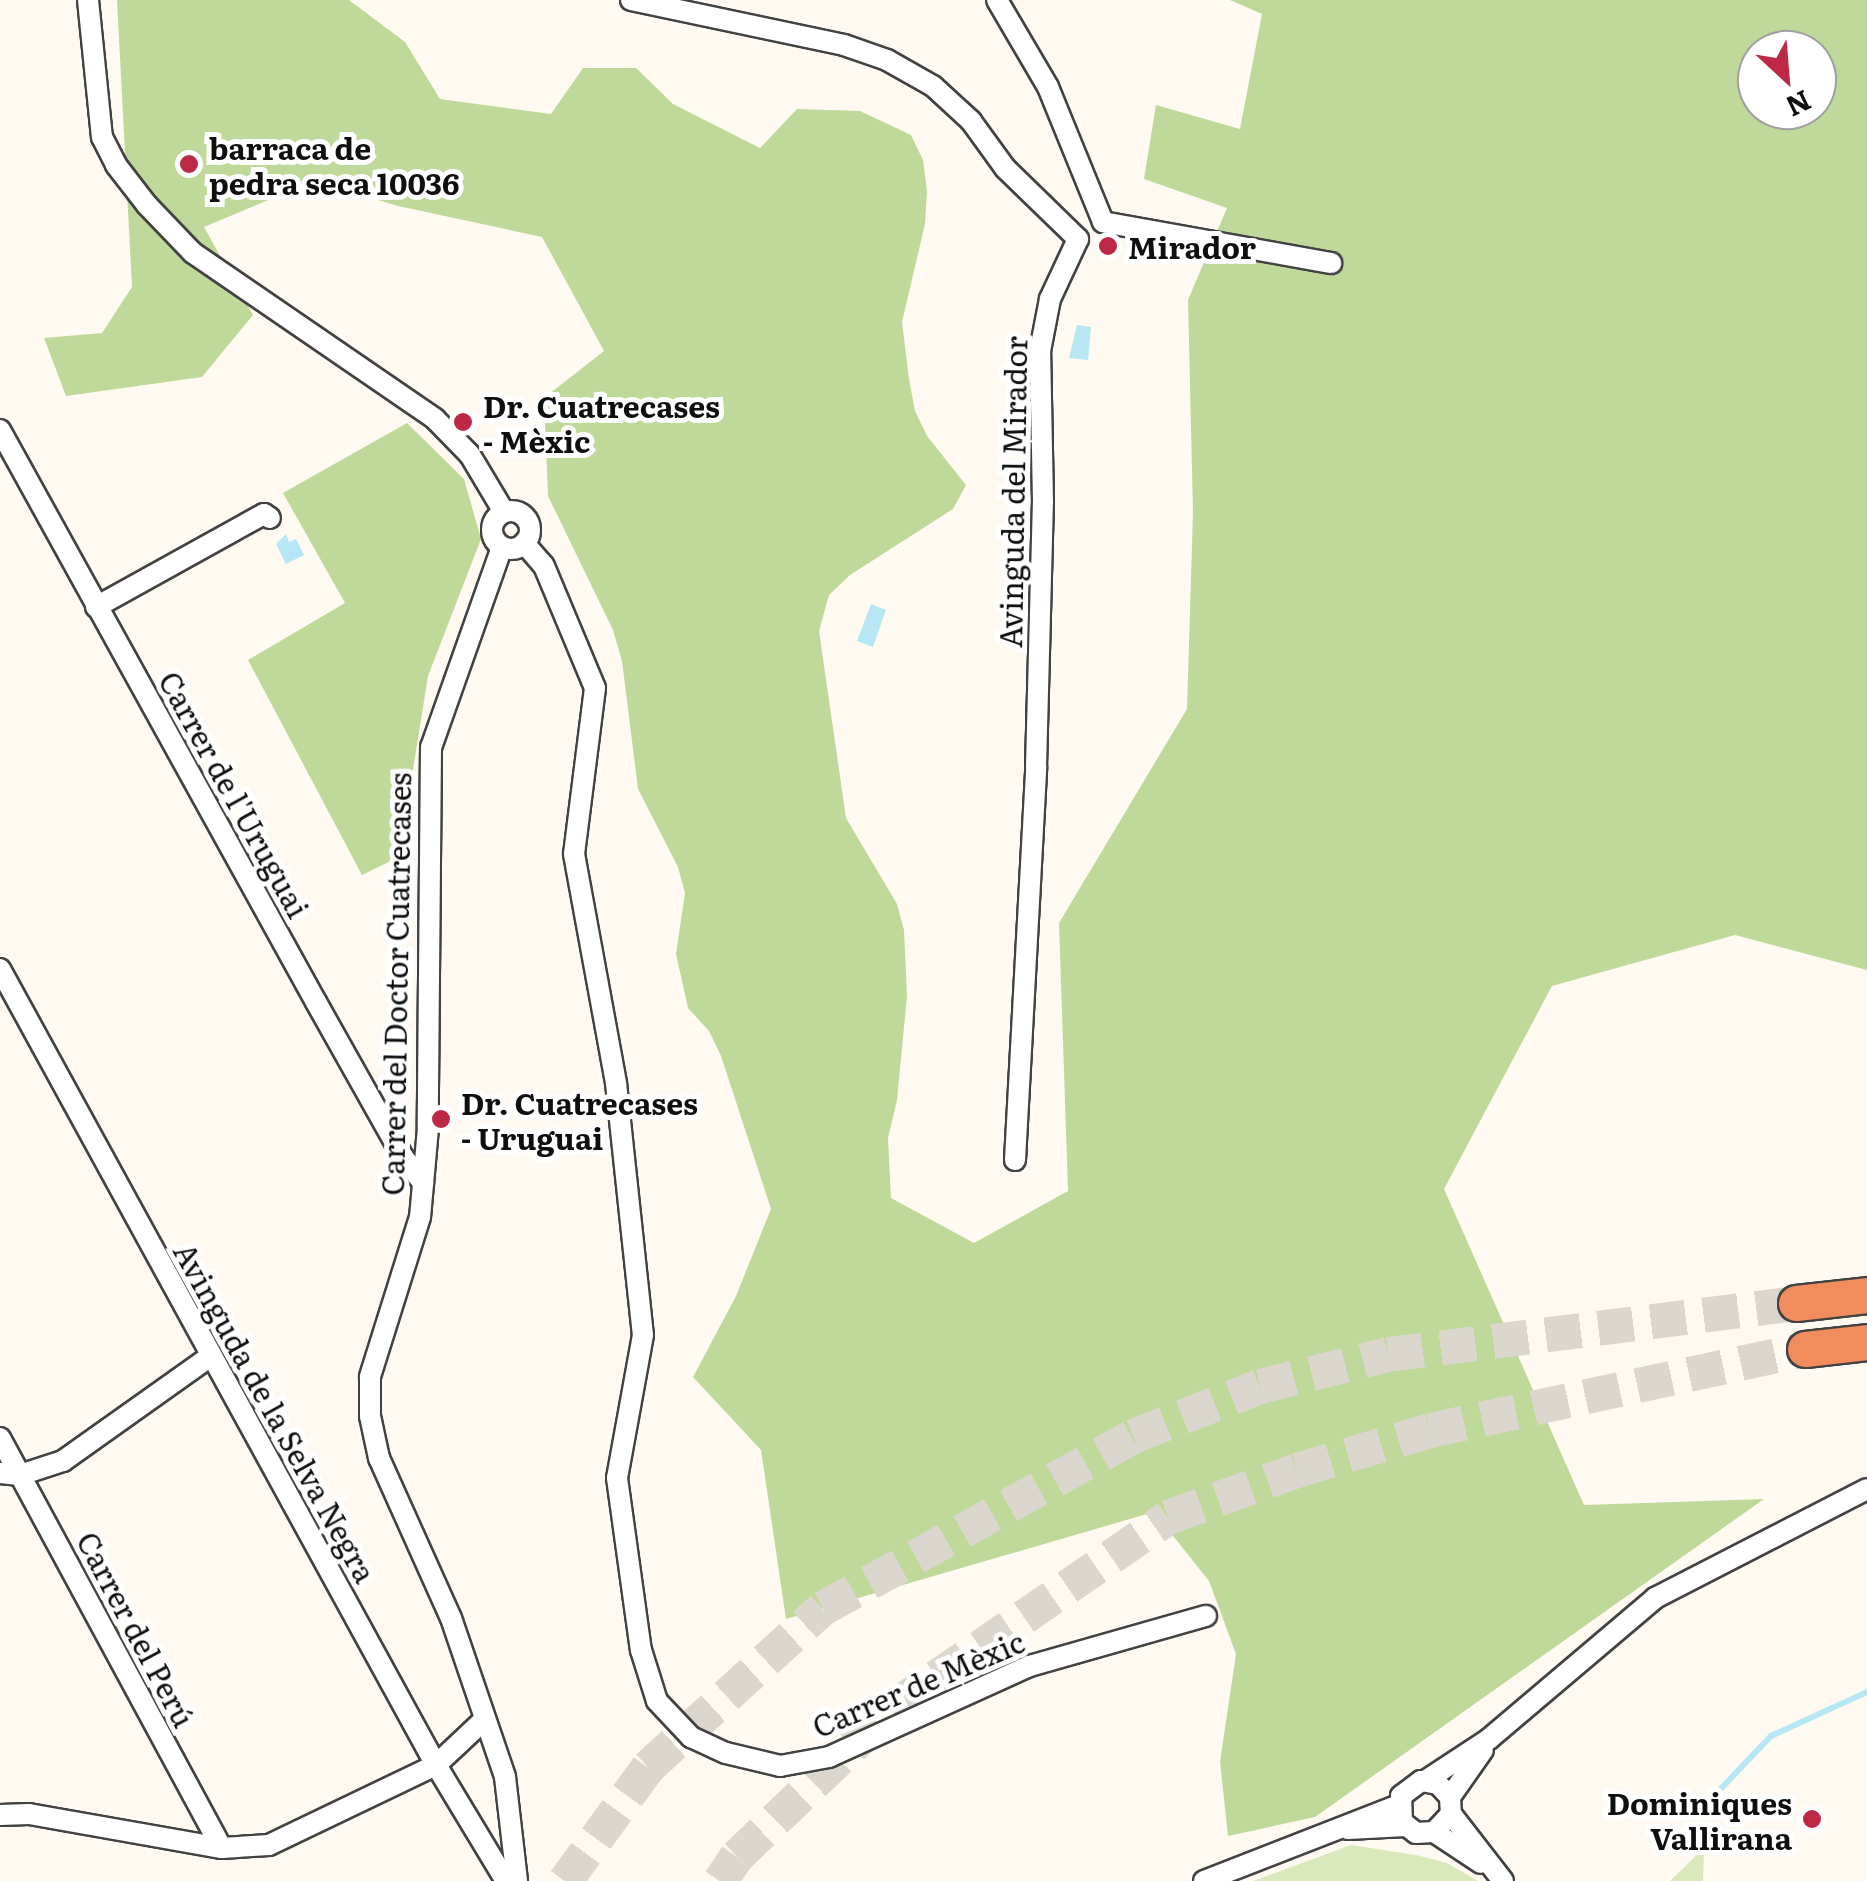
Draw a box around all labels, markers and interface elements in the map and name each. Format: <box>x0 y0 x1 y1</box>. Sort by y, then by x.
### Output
north arrow <box>1737 30 1837 130</box>
text: N <box>1780 81 1819 129</box>
place label: barraca de pedra seca 10036 <box>209 129 460 200</box>
marker: barraca de pedra seca 10036 <box>178 153 200 175</box>
place label: Mirador <box>1128 228 1256 264</box>
marker: Mirador <box>1097 235 1119 257</box>
street label: Avinguda del Mirador <box>991 336 1033 648</box>
place label: Dr. Cuatrecases - Mèxic <box>483 387 720 458</box>
marker: Dr. Cuatrecases - Mèxic <box>452 411 474 433</box>
street label: Carrer de l'Uruguai <box>152 665 318 923</box>
street label: Carrer del Doctor Cuatrecases <box>373 772 417 1196</box>
place label: Dr. Cuatrecases - Uruguai <box>461 1084 698 1154</box>
marker: Dr. Cuatrecases - Uruguai <box>430 1108 452 1130</box>
street label: Avinguda de la Selva Negra <box>167 1236 385 1588</box>
street label: Carrer del Perú <box>70 1525 204 1733</box>
street label: Carrer de Mèxic <box>807 1622 1029 1744</box>
place label: Dominiques Vallirana <box>1607 1784 1792 1854</box>
marker: Dominiques Vallirana <box>1801 1808 1823 1830</box>

